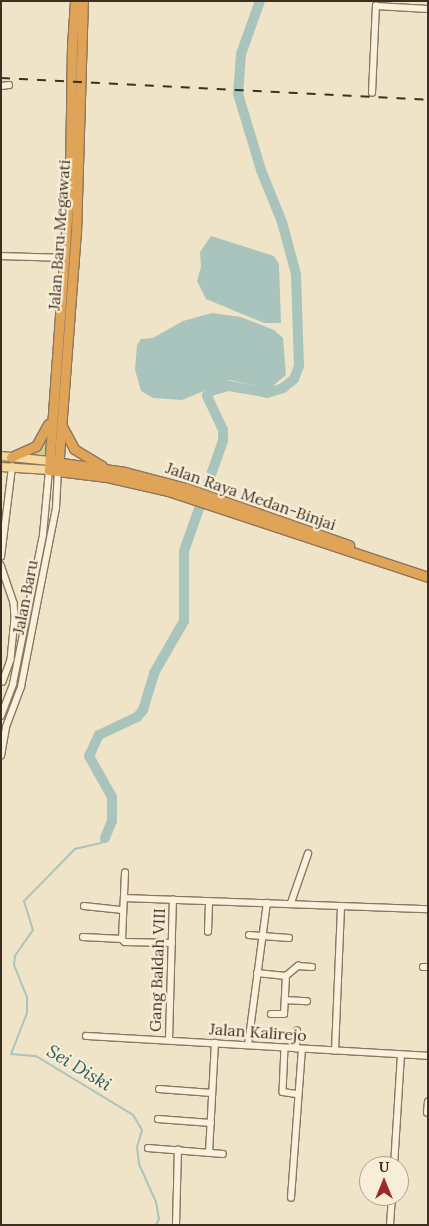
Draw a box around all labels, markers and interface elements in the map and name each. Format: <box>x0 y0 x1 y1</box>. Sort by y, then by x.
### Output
street label: Jalan Baru Megawati <box>44 159 74 311</box>
street label: Jalan Raya Medan-Binjai <box>163 458 339 534</box>
street label: Jalan Baru <box>8 558 42 636</box>
street label: Gang Baldah VIII <box>145 908 169 1032</box>
street label: Jalan Kalirejo <box>209 1019 307 1045</box>
water label: Sei Diski <box>43 1040 115 1096</box>
north arrow <box>359 1156 409 1206</box>
text: U <box>379 1158 389 1176</box>

